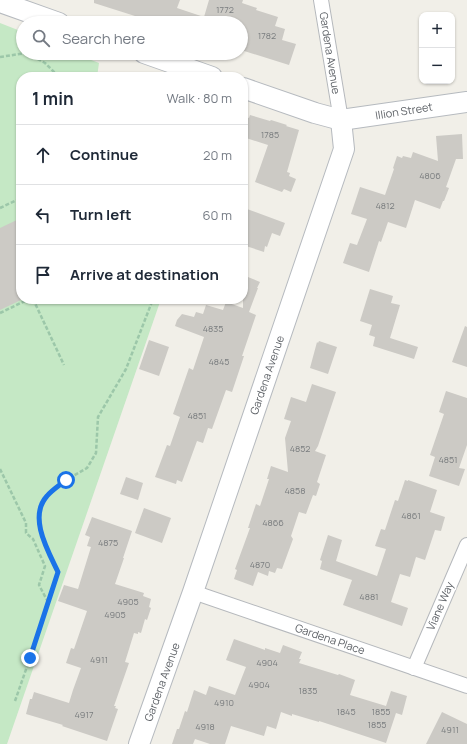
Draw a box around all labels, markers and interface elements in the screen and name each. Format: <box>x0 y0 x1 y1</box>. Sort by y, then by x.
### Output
house number: 1772 <box>216 3 234 16</box>
street label: Gardena Avenue <box>317 11 344 96</box>
map controls <box>419 12 455 84</box>
button: + <box>419 12 455 48</box>
search box <box>16 16 248 60</box>
icon: search <box>30 27 52 49</box>
text: Search here <box>62 28 145 49</box>
house number: 1782 <box>258 29 276 42</box>
button: − <box>419 48 455 84</box>
text: 1 min <box>32 87 74 110</box>
text: Walk · 80 m <box>166 89 232 107</box>
street label: Illion Street <box>374 99 434 122</box>
house number: 1785 <box>261 128 279 141</box>
icon: ahead <box>32 144 54 166</box>
text: Continue <box>70 144 138 165</box>
text: 20 m <box>203 146 232 164</box>
house number: 4806 <box>419 169 441 182</box>
house number: 4812 <box>375 199 395 212</box>
icon: left <box>32 204 54 226</box>
text: Turn left <box>70 204 132 225</box>
text: 60 m <box>202 206 232 224</box>
icon: arrive <box>32 264 54 286</box>
text: Arrive at destination <box>70 264 219 285</box>
house number: 4835 <box>203 322 223 335</box>
street label: Gardena Avenue <box>246 333 287 417</box>
house number: 4845 <box>208 355 230 368</box>
house number: 4851 <box>187 409 207 422</box>
house number: 4852 <box>290 442 310 455</box>
house number: 4851 <box>438 453 458 466</box>
route start <box>57 471 75 489</box>
house number: 4858 <box>285 484 305 497</box>
house number: 4861 <box>401 509 421 522</box>
house number: 4866 <box>262 516 284 529</box>
house number: 4875 <box>98 536 118 549</box>
house number: 4870 <box>250 558 270 571</box>
street label: Viane Way <box>423 579 457 632</box>
house number: 4881 <box>359 590 379 603</box>
house number: 4905 <box>117 595 139 608</box>
house number: 4905 <box>104 608 126 621</box>
street label: Gardena Place <box>293 620 368 658</box>
street label: Gardena Avenue <box>140 640 183 723</box>
route end <box>21 649 39 667</box>
house number: 4911 <box>90 653 108 666</box>
house number: 4904 <box>256 656 278 669</box>
house number: 4904 <box>248 678 270 691</box>
house number: 1835 <box>299 684 317 697</box>
house number: 4910 <box>214 696 234 709</box>
house number: 1845 <box>336 705 356 718</box>
house number: 1855 <box>371 705 391 718</box>
house number: 4917 <box>75 708 94 721</box>
house number: 1855 <box>367 718 387 731</box>
house number: 4918 <box>195 720 215 733</box>
house number: 4911 <box>441 723 459 736</box>

